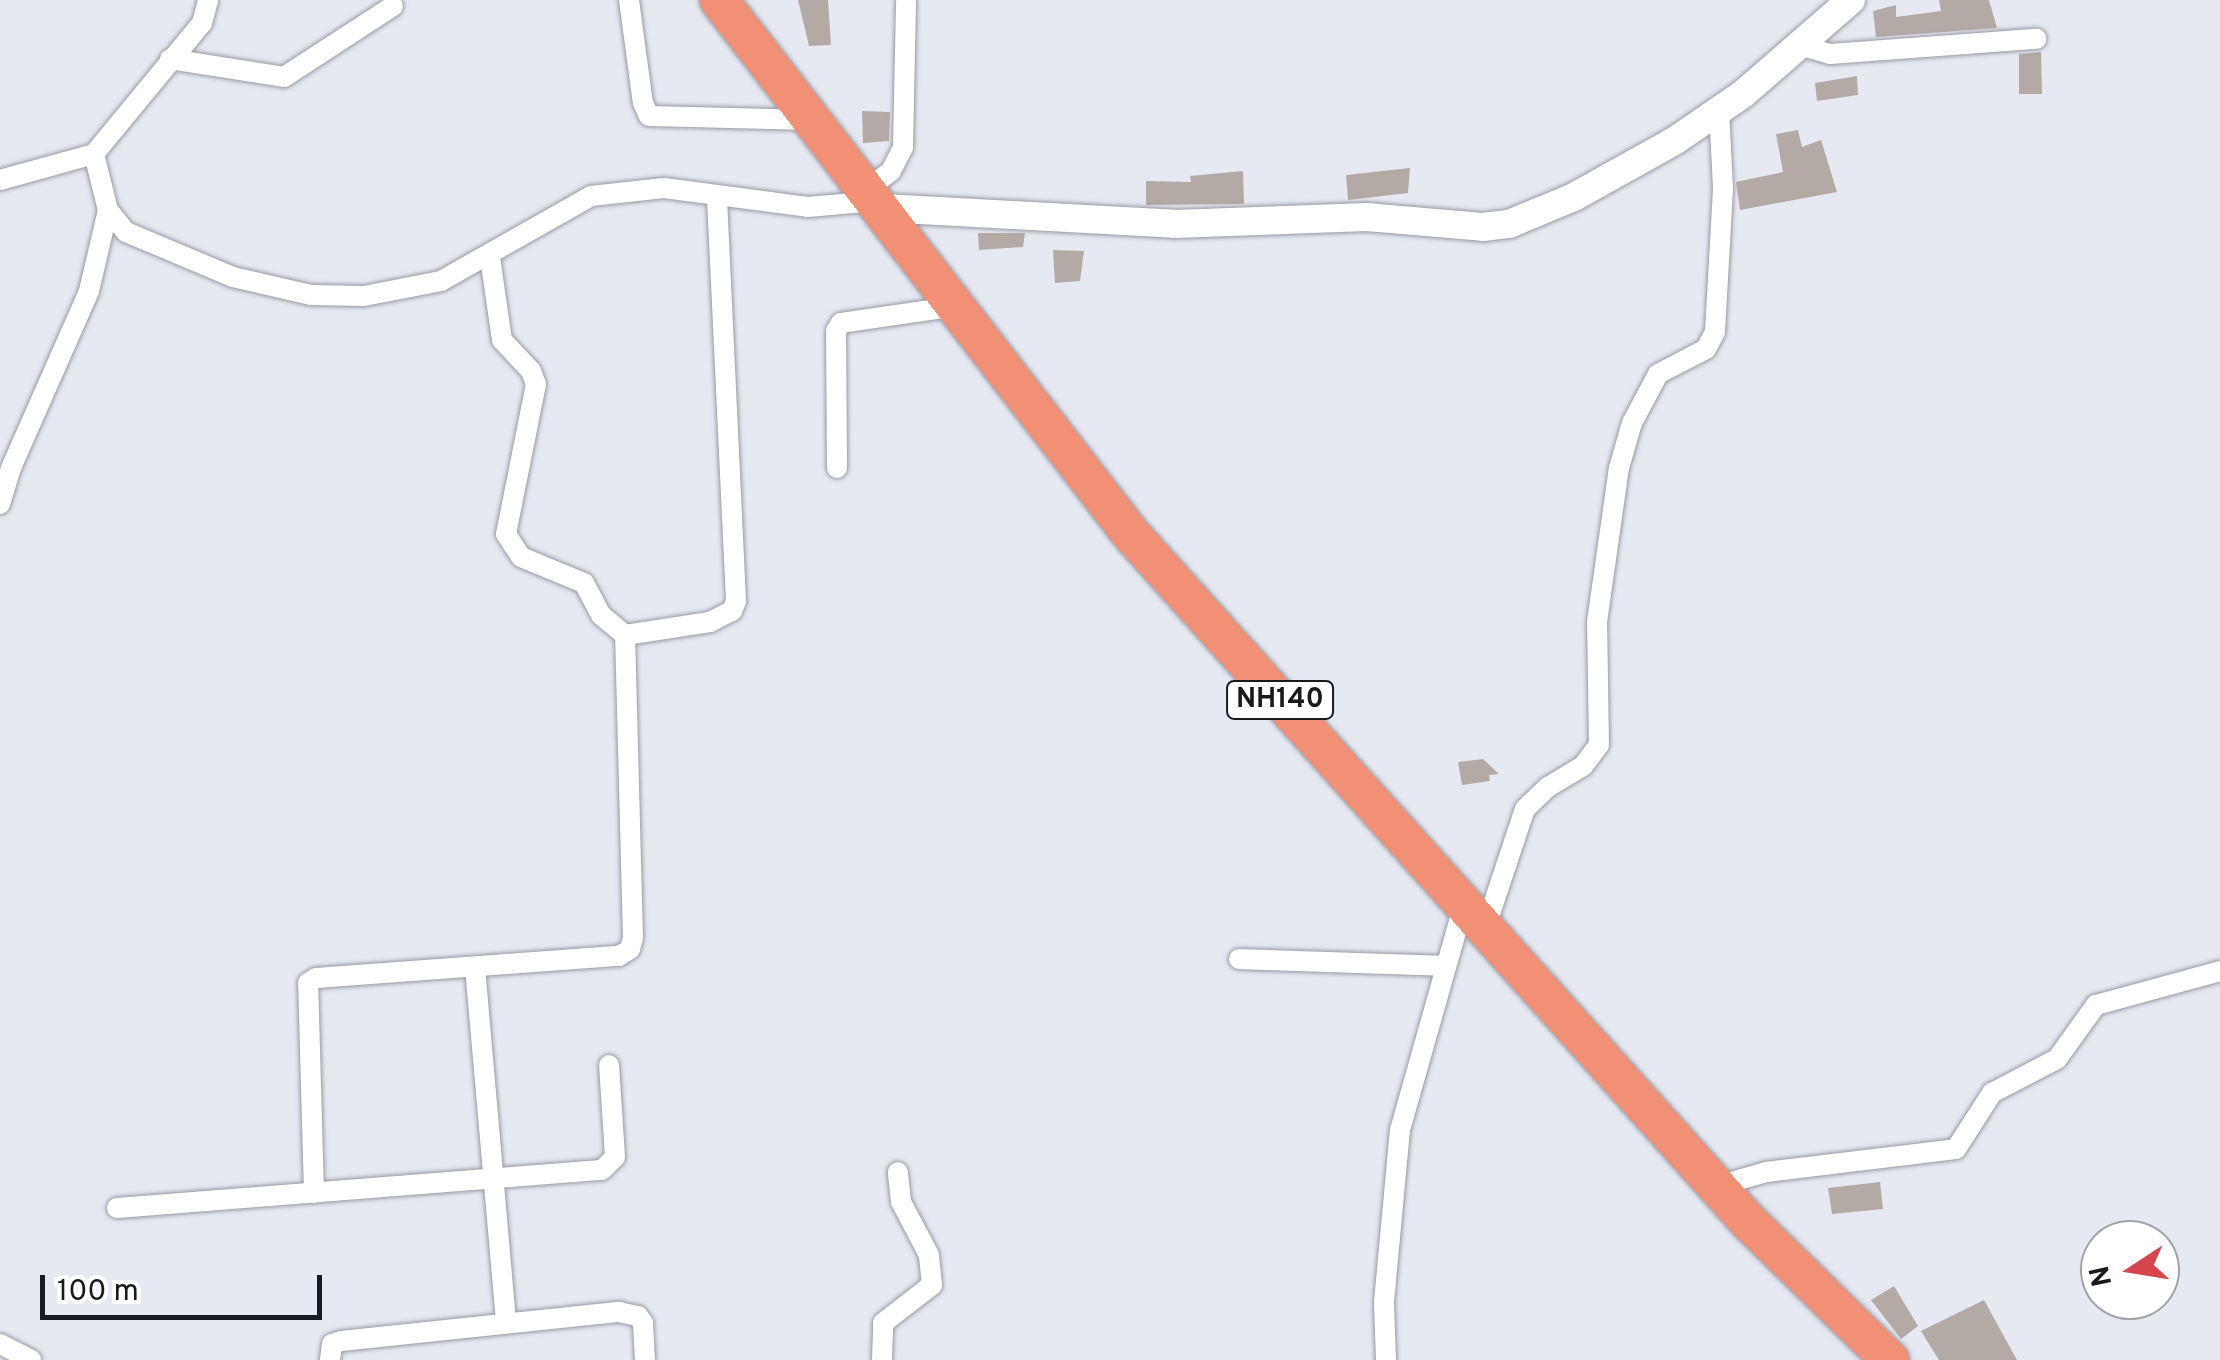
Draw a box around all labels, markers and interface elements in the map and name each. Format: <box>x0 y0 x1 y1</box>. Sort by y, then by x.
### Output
road number: NH140 <box>1225 677 1335 723</box>
north arrow <box>2080 1220 2180 1320</box>
scale bar <box>45 1255 328 1317</box>
text: N <box>2083 1262 2122 1289</box>
text: 100 m <box>57 1274 139 1311</box>

